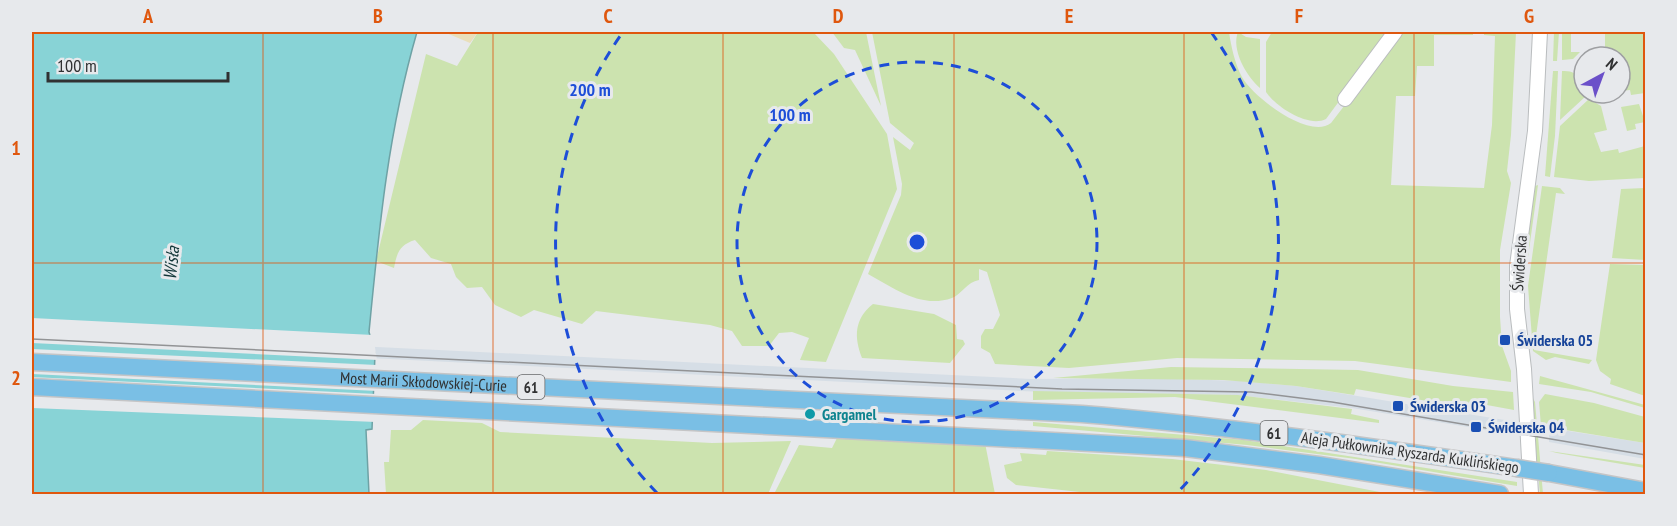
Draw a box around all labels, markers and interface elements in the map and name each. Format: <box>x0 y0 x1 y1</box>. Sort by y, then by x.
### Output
text: A <box>142 3 154 29</box>
text: B <box>373 3 383 29</box>
text: C <box>603 3 613 29</box>
text: D <box>833 3 844 29</box>
text: E <box>1065 3 1073 29</box>
text: F <box>1295 3 1303 29</box>
text: G <box>1524 3 1534 29</box>
scale bar <box>48 45 228 83</box>
north arrow <box>1572 45 1632 105</box>
text: N <box>1602 53 1622 74</box>
text: 100 m <box>57 54 97 77</box>
text: 200 m <box>569 78 611 101</box>
text: 100 m <box>769 103 811 126</box>
text: 1 <box>11 135 21 161</box>
centre of rings <box>907 232 927 252</box>
street label: Świderska <box>1507 235 1531 291</box>
water label: Wisła <box>158 244 184 281</box>
place label: Świderska 05 <box>1517 330 1593 350</box>
marker: Świderska 05 <box>1498 333 1512 347</box>
text: 2 <box>11 365 21 391</box>
street label: Most Marii Skłodowskiej-Curie <box>340 367 507 396</box>
road number: 61 <box>518 375 544 399</box>
place label: Świderska 03 <box>1410 396 1486 416</box>
marker: Świderska 03 <box>1391 399 1405 413</box>
place label: Gargamel <box>822 404 876 424</box>
marker: Gargamel <box>803 407 817 421</box>
place label: Świderska 04 <box>1488 417 1565 437</box>
marker: Świderska 04 <box>1469 420 1483 434</box>
road number: 61 <box>1260 421 1288 445</box>
street label: Aleja Pułkownika Ryszarda Kuklińskiego <box>1300 427 1520 477</box>

